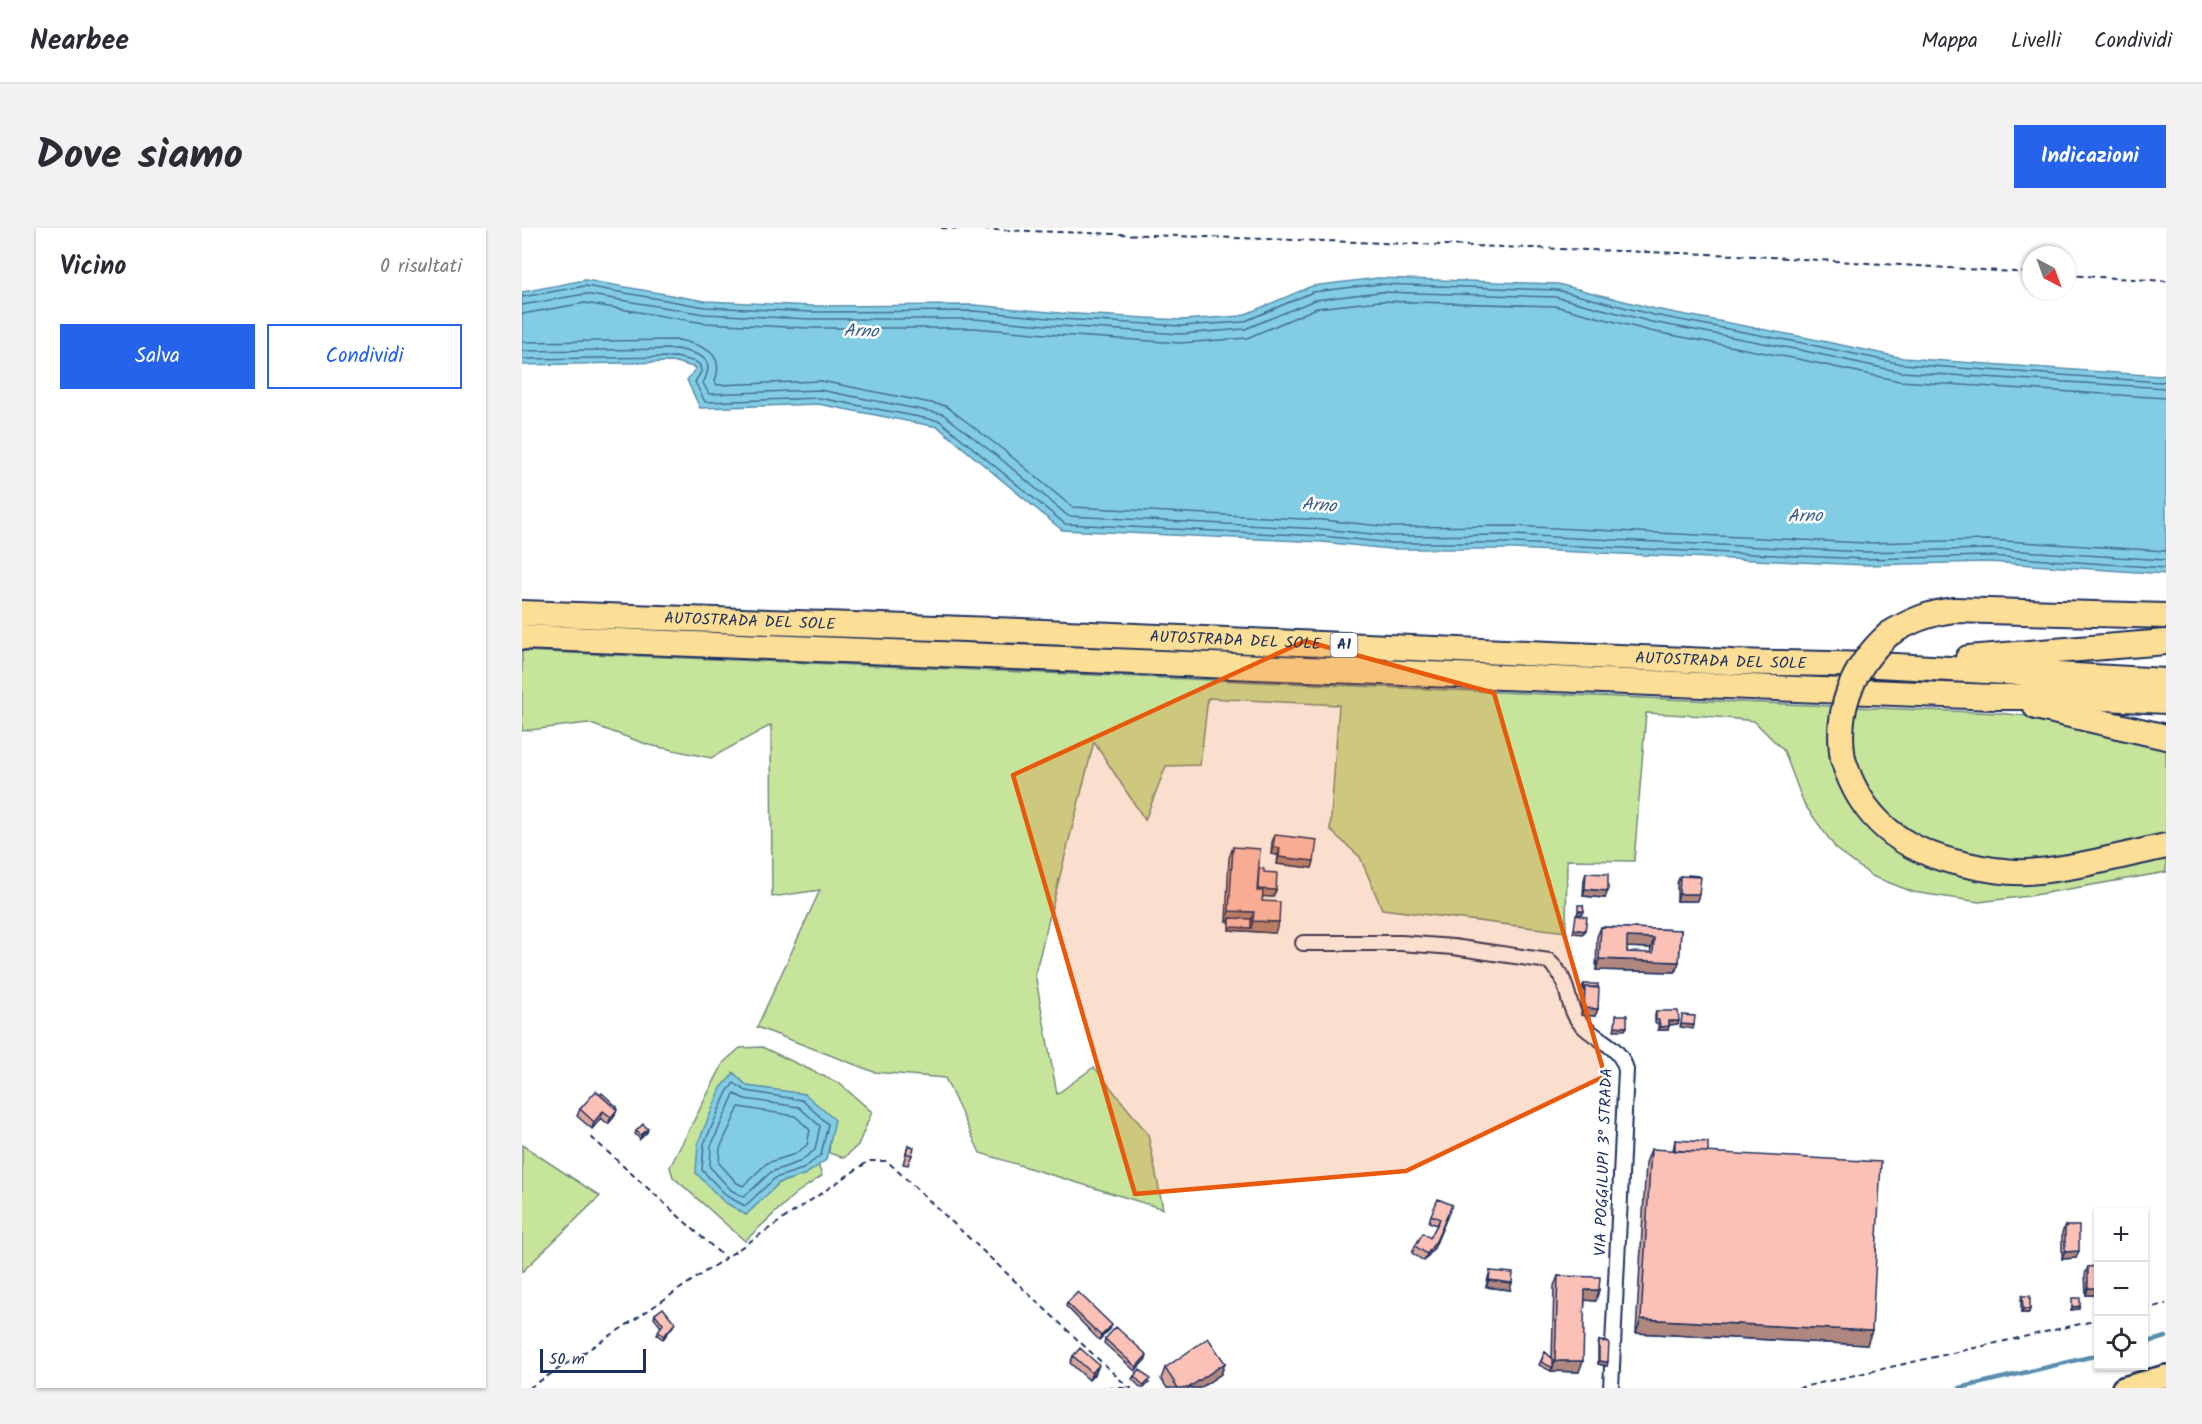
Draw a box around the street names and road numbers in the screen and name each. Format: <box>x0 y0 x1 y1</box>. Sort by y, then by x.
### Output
street label: AUTOSTRADA DEL SOLE <box>664 606 837 637</box>
street label: AUTOSTRADA DEL SOLE <box>1149 624 1322 657</box>
road number: A1 <box>1330 633 1358 657</box>
street label: AUTOSTRADA DEL SOLE <box>1635 645 1808 676</box>
street label: VIA POGGILUPI 3° STRADA <box>1588 1067 1620 1256</box>

